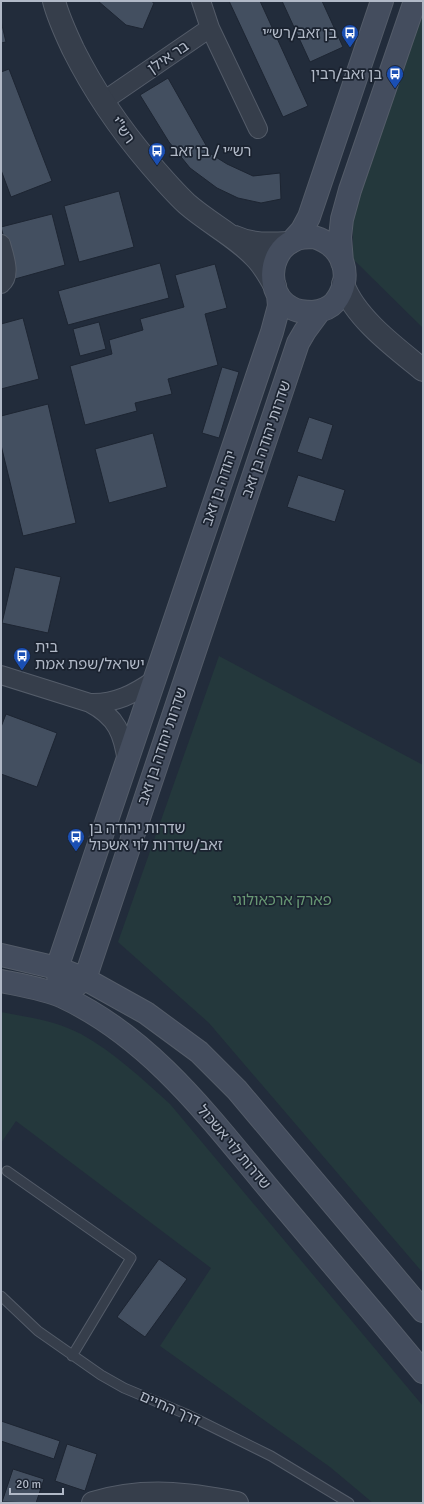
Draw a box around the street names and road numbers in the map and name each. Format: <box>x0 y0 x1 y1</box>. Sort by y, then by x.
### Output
street label: בר אילן <box>144 37 192 77</box>
street label: רש"י <box>107 113 139 147</box>
street label: שדרות יהודה בן זאב <box>237 378 295 500</box>
street label: יהודה בן זאב <box>198 448 240 528</box>
street label: שדרות יהודה בן זאב <box>133 685 191 807</box>
street label: שדרות לוי אשכול <box>194 1101 274 1193</box>
street label: דרך החיים <box>137 1387 203 1429</box>

